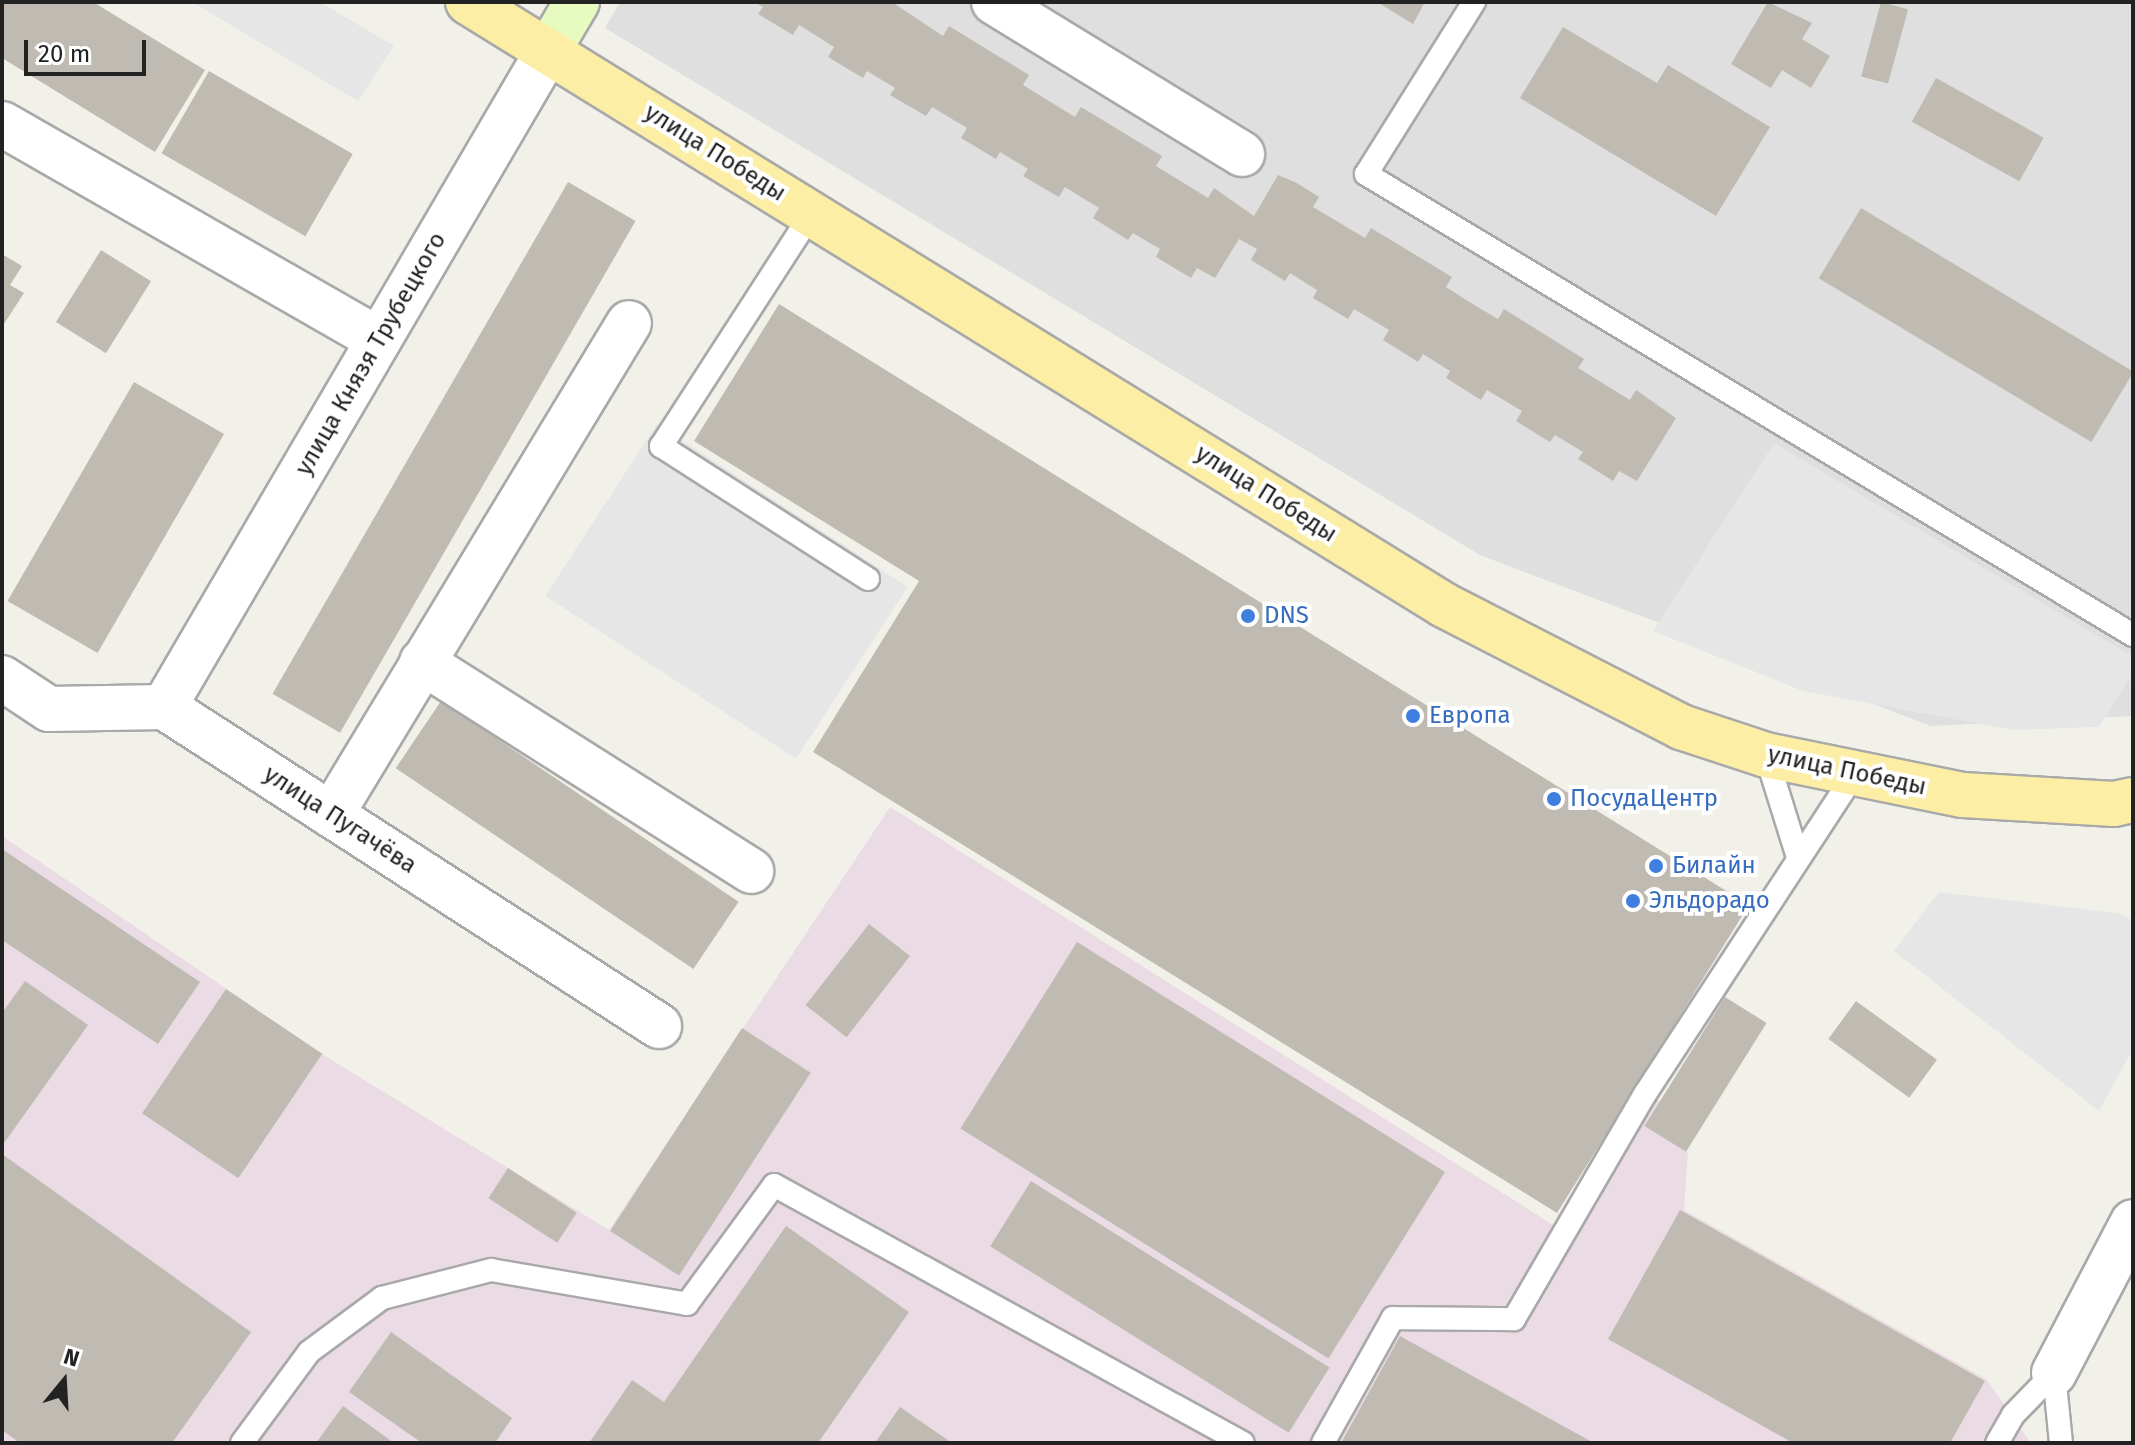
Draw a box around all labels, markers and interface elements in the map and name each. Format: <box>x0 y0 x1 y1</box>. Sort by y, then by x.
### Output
scale bar <box>28 24 150 74</box>
text: 20 m <box>38 40 90 68</box>
street label: улица Победы <box>639 98 791 208</box>
street label: улица Князя Трубецкого <box>290 227 452 481</box>
street label: улица Победы <box>1190 439 1342 549</box>
place label: DNS <box>1264 602 1309 630</box>
marker: DNS <box>1239 607 1257 625</box>
place label: Европа <box>1429 702 1511 730</box>
marker: Европа <box>1404 707 1422 725</box>
street label: улица Победы <box>1765 740 1929 802</box>
street label: улица Пугачёва <box>258 760 422 880</box>
place label: ПосудаЦентр <box>1570 785 1718 813</box>
marker: ПосудаЦентр <box>1545 790 1563 808</box>
place label: Билайн <box>1672 852 1756 880</box>
marker: Билайн <box>1647 857 1665 875</box>
place label: Эльдорадо <box>1649 887 1770 915</box>
marker: Эльдорадо <box>1624 892 1642 910</box>
north arrow <box>24 1341 104 1421</box>
text: N <box>60 1343 83 1373</box>

